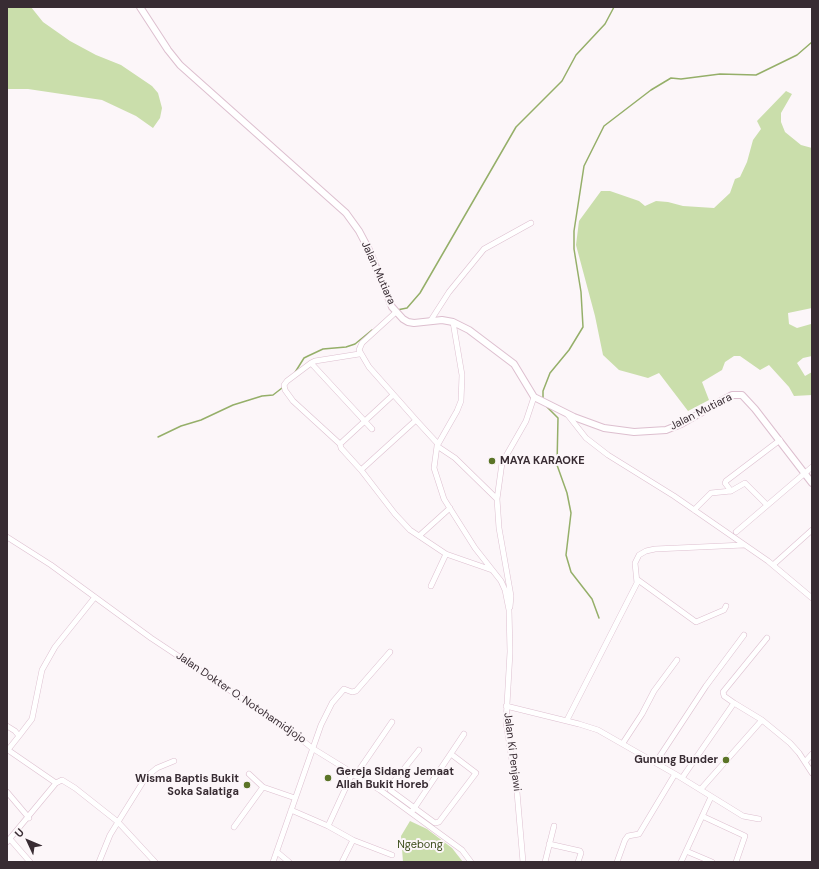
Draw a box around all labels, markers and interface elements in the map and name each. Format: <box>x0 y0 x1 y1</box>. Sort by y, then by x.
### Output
street label: Jalan Mutiara <box>358 239 398 307</box>
street label: Jalan Mutiara <box>668 391 734 433</box>
place label: MAYA KARAOKE <box>500 454 585 468</box>
marker: MAYA KARAOKE <box>487 456 497 466</box>
street label: Jalan Dokter O. Notohamidjojo <box>173 649 309 747</box>
street label: Jalan Ki Penjawi <box>501 712 523 792</box>
place label: Gunung Bunder <box>634 753 718 767</box>
marker: Gunung Bunder <box>721 755 731 765</box>
place label: Gereja Sidang Jemaat Allah Bukit Horeb <box>336 765 454 791</box>
place label: Wisma Baptis Bukit Soka Salatiga <box>135 772 239 798</box>
marker: Gereja Sidang Jemaat Allah Bukit Horeb <box>323 773 333 783</box>
marker: Wisma Baptis Bukit Soka Salatiga <box>242 780 252 790</box>
north arrow <box>8 821 48 861</box>
text: U <box>12 825 27 840</box>
park label: Ngebong <box>397 838 443 852</box>

